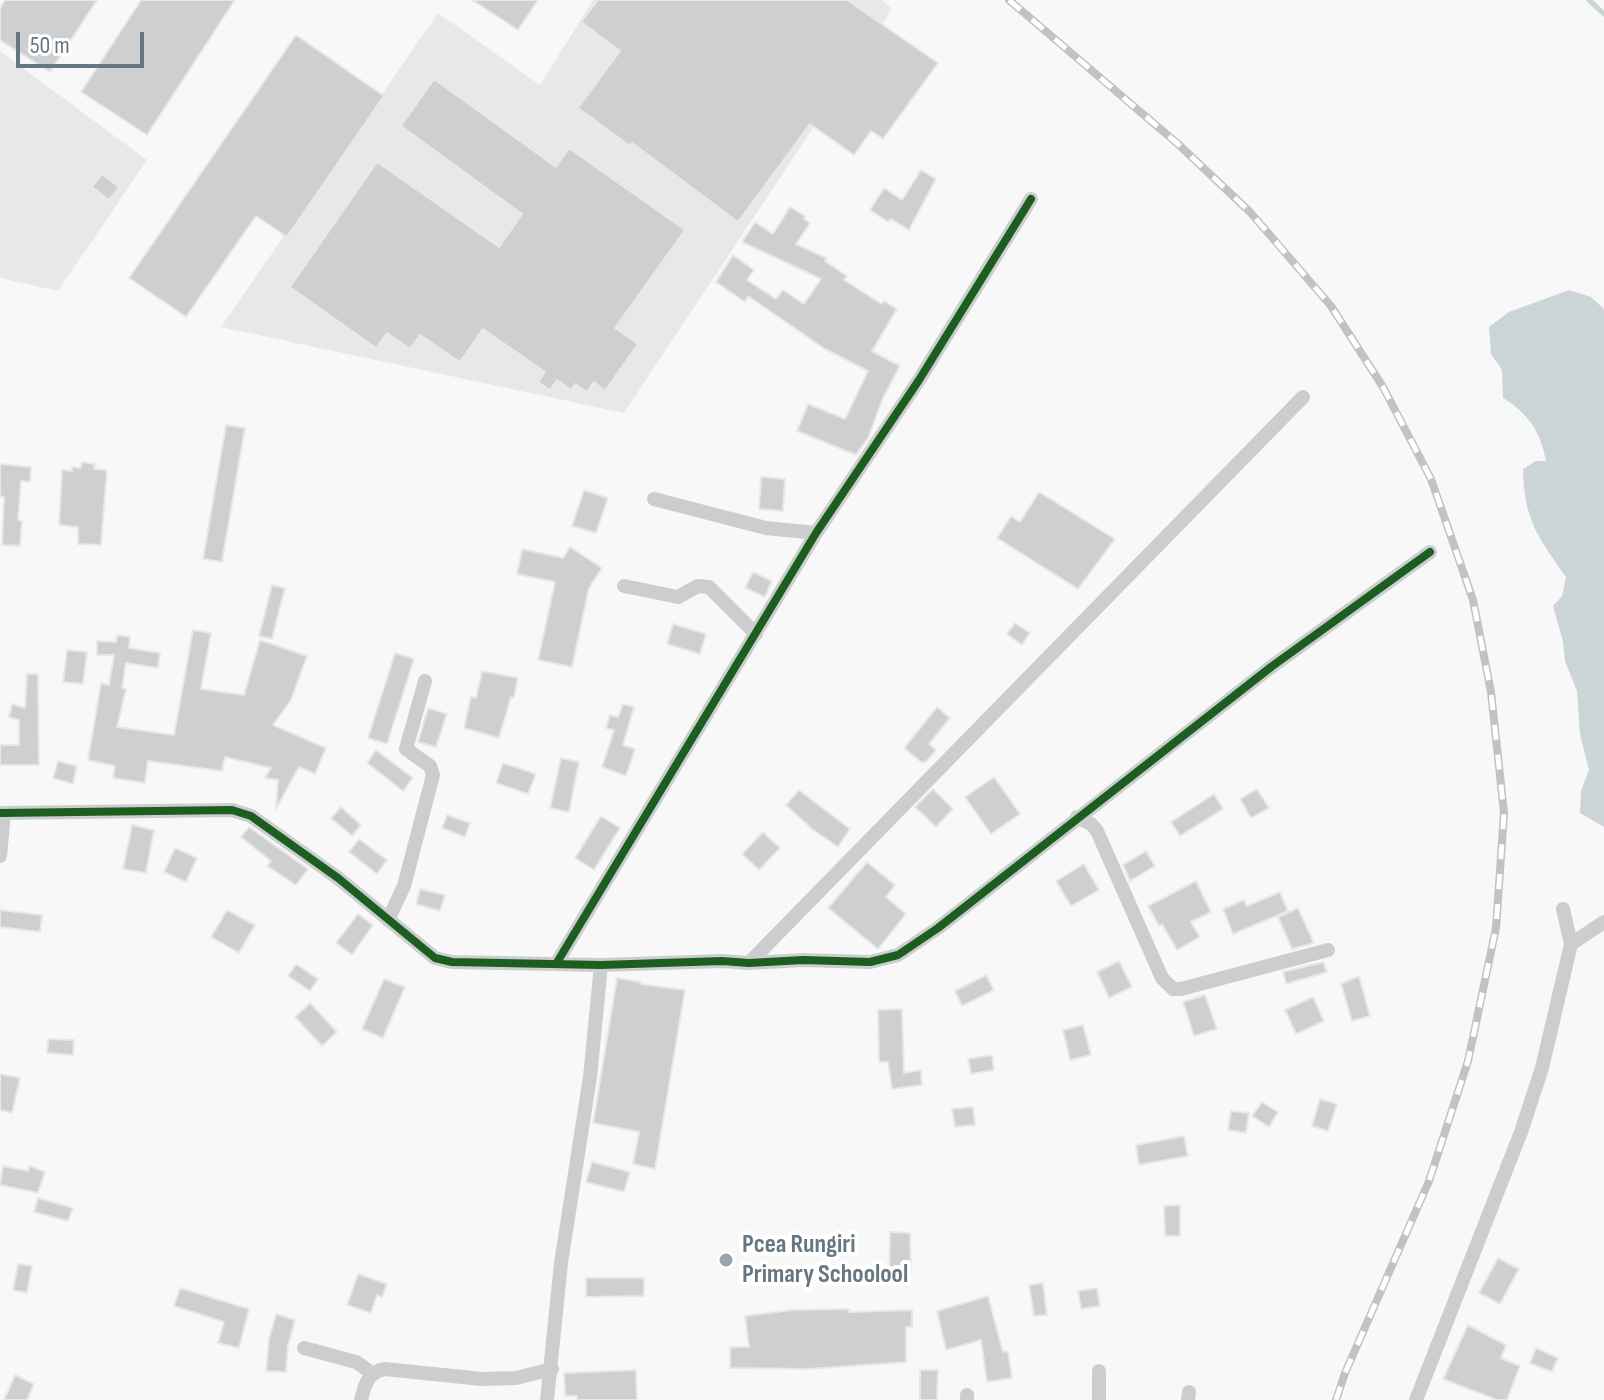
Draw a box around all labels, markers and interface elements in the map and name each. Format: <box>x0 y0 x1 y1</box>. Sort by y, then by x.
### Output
scale bar <box>20 16 148 66</box>
text: 50 m <box>30 31 70 60</box>
place label: Pcea Rungiri Primary Schoolool <box>742 1229 908 1290</box>
marker: Pcea Rungiri Primary Schoolool <box>717 1251 735 1269</box>

